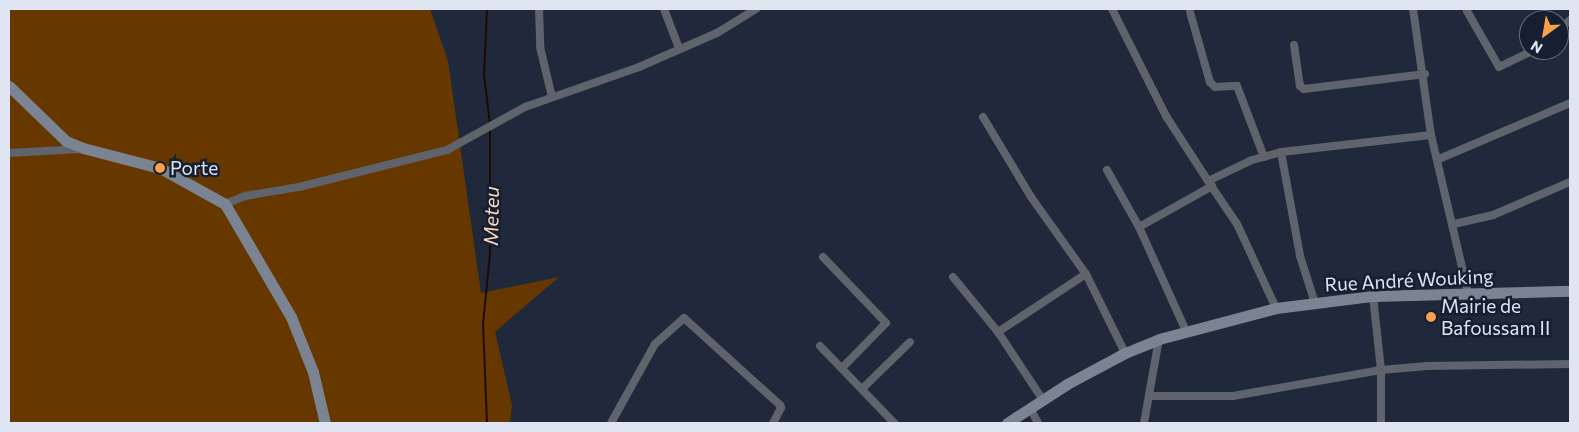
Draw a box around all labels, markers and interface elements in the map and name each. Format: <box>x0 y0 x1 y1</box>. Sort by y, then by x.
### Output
north arrow <box>1519 10 1569 60</box>
text: N <box>1527 37 1545 57</box>
place label: Porte <box>170 157 218 179</box>
marker: Porte <box>154 162 166 174</box>
water label: Meteu <box>478 186 504 246</box>
street label: Rue André Wouking <box>1324 264 1494 296</box>
place label: Mairie de Bafoussam II <box>1441 295 1550 339</box>
marker: Mairie de Bafoussam II <box>1425 311 1437 323</box>

